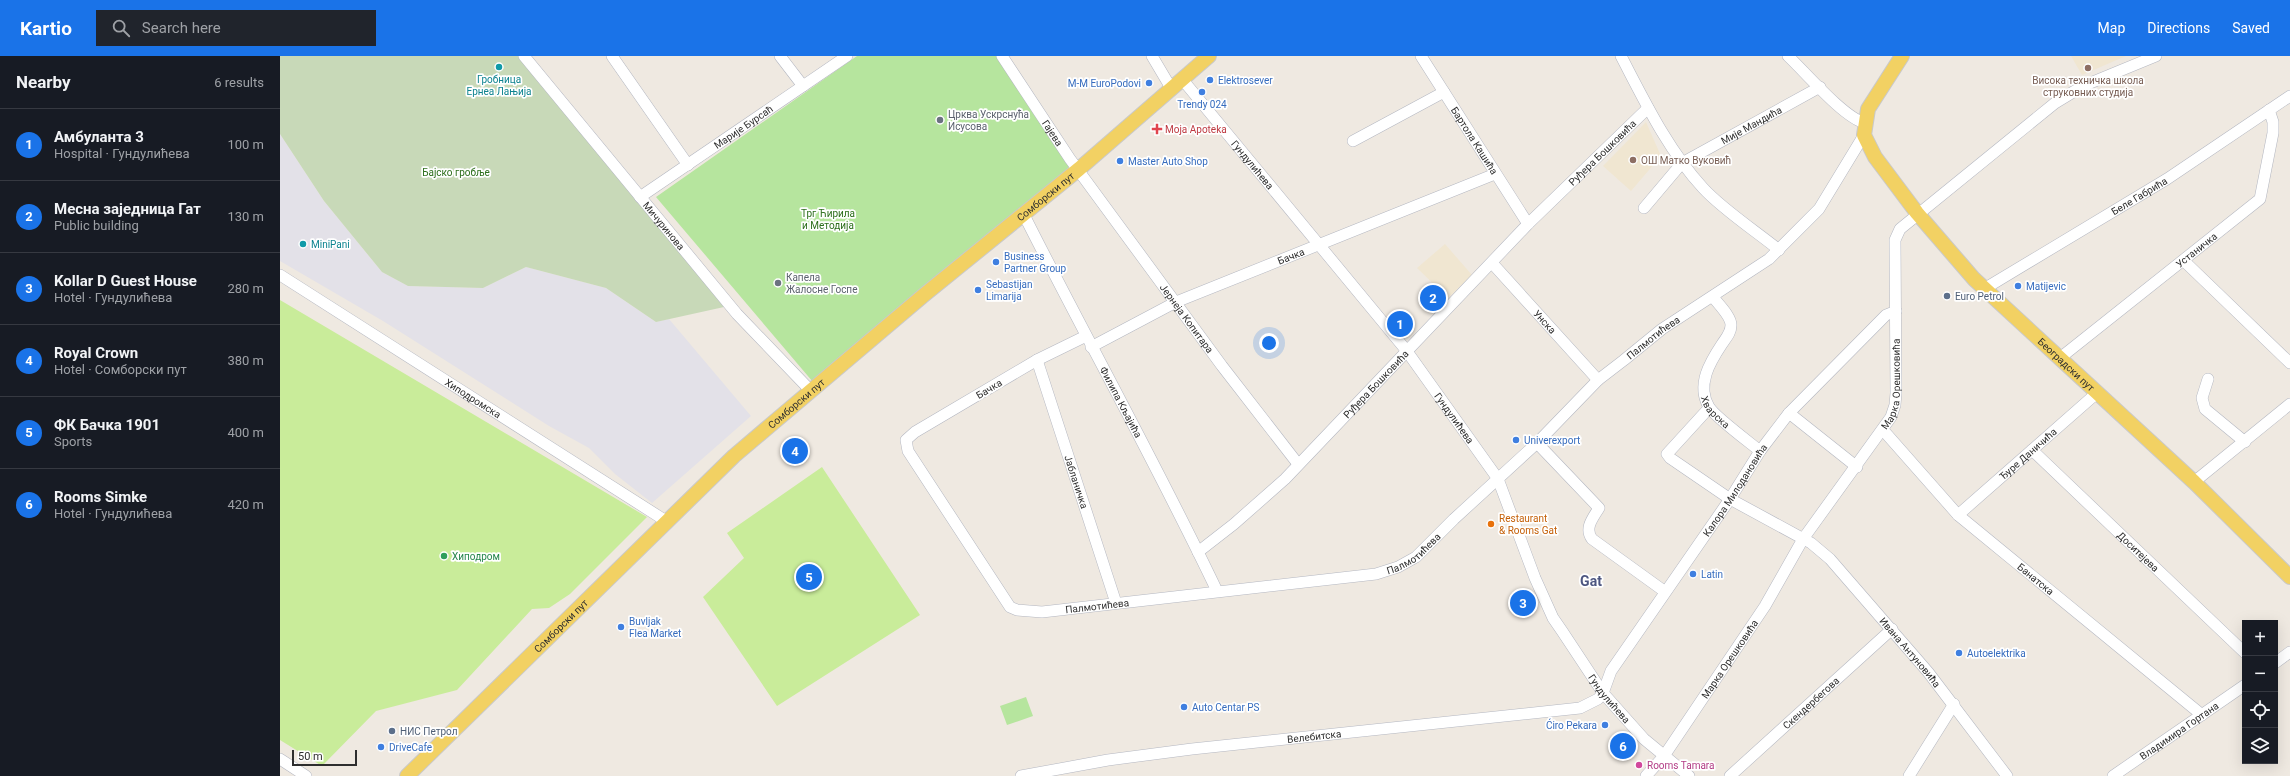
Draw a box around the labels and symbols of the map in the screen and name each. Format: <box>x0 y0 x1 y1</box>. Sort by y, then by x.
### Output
marker: Гробница Ернеа Лањија <box>494 62 504 72</box>
marker: Висока техничка школа струковних студија <box>2083 63 2093 73</box>
place label: Гробница Ернеа Лањија <box>466 74 532 97</box>
marker: Elektrosever <box>1205 75 1215 85</box>
place label: Elektrosever <box>1218 75 1273 86</box>
place label: Висока техничка школа струковних студија <box>2032 75 2144 98</box>
place label: M-M EuroPodovi <box>1068 78 1141 89</box>
marker: M-M EuroPodovi <box>1144 78 1154 88</box>
marker: Trendy 024 <box>1197 87 1207 97</box>
place label: Trendy 024 <box>1177 99 1227 110</box>
street label: Марије Бурсаћ <box>712 103 775 151</box>
street label: Мије Мандића <box>1719 104 1784 146</box>
street label: Бартола Кашића <box>1449 105 1500 176</box>
place label: Црква Ускрснућа Исусова <box>948 109 1029 132</box>
marker: Црква Ускрснућа Исусова <box>935 115 945 125</box>
street label: Руђера Бошковића <box>1566 117 1638 187</box>
street label: Гајева <box>1040 118 1065 148</box>
marker: Moja Apoteka <box>1152 124 1162 134</box>
place label: Moja Apoteka <box>1165 124 1227 135</box>
street label: Гундулићева <box>1229 138 1276 191</box>
marker: ОШ Матко Вуковић <box>1628 155 1638 165</box>
place label: ОШ Матко Вуковић <box>1641 155 1731 166</box>
marker: Master Auto Shop <box>1115 156 1125 166</box>
place label: Master Auto Shop <box>1128 156 1208 167</box>
park label: Бајско гробље <box>422 167 490 178</box>
street label: Сомборски пут <box>1014 170 1076 223</box>
street label: Беле Габрића <box>2109 175 2169 217</box>
street label: Мичуринова <box>641 199 687 252</box>
park label: Трг Ћирила и Методија <box>801 208 855 231</box>
street label: Устаничка <box>2173 230 2219 269</box>
marker: MiniPani <box>298 239 308 249</box>
place label: MiniPani <box>311 239 350 250</box>
street label: Бачка <box>1276 246 1306 266</box>
place label: Business Partner Group <box>1004 251 1067 274</box>
marker: Business Partner Group <box>991 257 1001 267</box>
place label: Капела Жалосне Госпе <box>786 272 857 295</box>
marker: Капела Жалосне Госпе <box>773 278 783 288</box>
place label: Sebastijan Limarija <box>986 279 1033 302</box>
marker: Matijevic <box>2013 281 2023 291</box>
place label: Matijevic <box>2026 281 2066 292</box>
street label: Јернеја Копитара <box>1158 282 1216 355</box>
pin: 2 <box>1420 283 1446 313</box>
marker: Sebastijan Limarija <box>973 285 983 295</box>
marker: Euro Petrol <box>1942 291 1952 301</box>
place label: Euro Petrol <box>1955 291 2004 302</box>
street label: Унска <box>1532 308 1558 335</box>
pin: 1 <box>1387 309 1413 339</box>
street label: Палмотићева <box>1624 314 1682 361</box>
your location <box>1259 333 1279 353</box>
street label: Београдски пут <box>2036 336 2097 393</box>
street label: Марка Орешковића <box>1879 338 1902 431</box>
street label: Руђера Бошковића <box>1341 348 1410 420</box>
street label: Филипа Кљајића <box>1098 364 1144 439</box>
street label: Хиподромска <box>443 376 503 420</box>
street label: Сомборски пут <box>766 376 827 430</box>
street label: Бачка <box>974 377 1004 401</box>
street label: Гундулићева <box>1433 390 1476 445</box>
street label: Хварска <box>1699 394 1732 430</box>
street label: Ђуре Даничића <box>1997 426 2059 482</box>
marker: Univerexport <box>1511 435 1521 445</box>
place label: Univerexport <box>1524 435 1580 446</box>
pin: 4 <box>782 436 808 466</box>
street label: Калора Милодановића <box>1700 442 1769 538</box>
street label: Јабланичка <box>1063 454 1090 510</box>
place label: Restaurant & Rooms Gat <box>1499 513 1557 536</box>
marker: Restaurant & Rooms Gat <box>1486 519 1496 529</box>
street label: Доситејева <box>2115 529 2161 574</box>
street label: Палмотићева <box>1385 531 1442 576</box>
marker: Хиподром <box>439 551 449 561</box>
place label: Хиподром <box>452 551 500 562</box>
street label: Банатска <box>2016 561 2056 597</box>
pin: 5 <box>796 562 822 592</box>
marker: Latin <box>1688 569 1698 579</box>
place label: Latin <box>1701 569 1723 580</box>
district label: Gat <box>1580 573 1602 589</box>
pin: 3 <box>1510 588 1536 618</box>
street label: Сомборски пут <box>532 597 590 654</box>
street label: Палмотићева <box>1065 597 1130 615</box>
street label: Ивана Антуновића <box>1878 615 1943 689</box>
place label: Buvljak Flea Market <box>629 616 681 639</box>
street label: Марка Орешковића <box>1699 617 1760 700</box>
marker: Buvljak Flea Market <box>616 622 626 632</box>
marker: Autoelektrika <box>1954 648 1964 658</box>
place label: Autoelektrika <box>1967 648 2026 659</box>
street label: Гундулићева <box>1587 672 1632 725</box>
street label: Скендербегова <box>1780 675 1841 731</box>
street label: Владимира Гортана <box>2137 700 2220 762</box>
marker: Auto Centar PS <box>1179 702 1189 712</box>
place label: Auto Centar PS <box>1192 702 1260 713</box>
place label: Ćiro Pekara <box>1546 718 1597 731</box>
marker: Ćiro Pekara <box>1600 720 1610 730</box>
marker: НИС Петрол <box>387 726 397 736</box>
place label: НИС Петрол <box>400 726 458 737</box>
street label: Велебитска <box>1287 728 1342 744</box>
pin: 6 <box>1610 731 1636 761</box>
marker: DriveCafe <box>376 742 386 752</box>
place label: DriveCafe <box>389 742 432 753</box>
scale bar <box>292 748 357 767</box>
marker: Rooms Tamara <box>1634 760 1644 770</box>
place label: Rooms Tamara <box>1647 760 1714 771</box>

